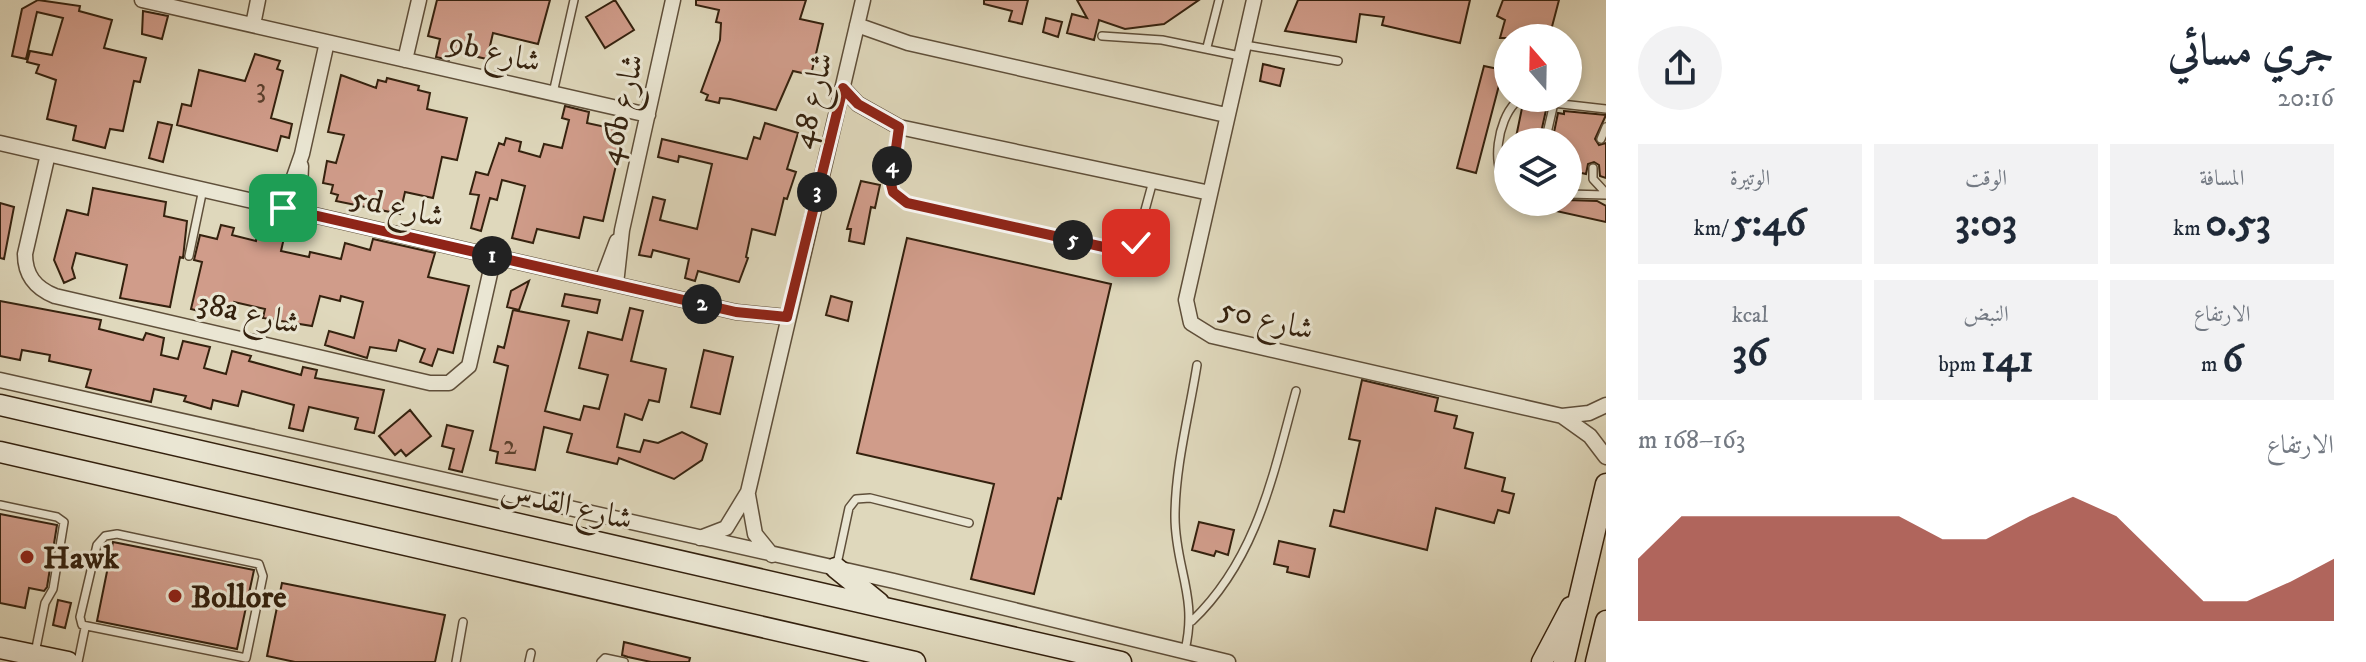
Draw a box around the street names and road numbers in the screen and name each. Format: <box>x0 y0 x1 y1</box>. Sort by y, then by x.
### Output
street label: 9b شارع <box>441 23 545 88</box>
street label: شارع 48 <box>783 49 848 153</box>
street label: 46b شارع <box>590 50 659 170</box>
street label: 5d شارع <box>346 178 448 243</box>
street label: 38a شارع <box>192 283 304 350</box>
street label: شارع 50 <box>1214 289 1318 356</box>
street label: شارع القدس <box>496 471 636 545</box>

